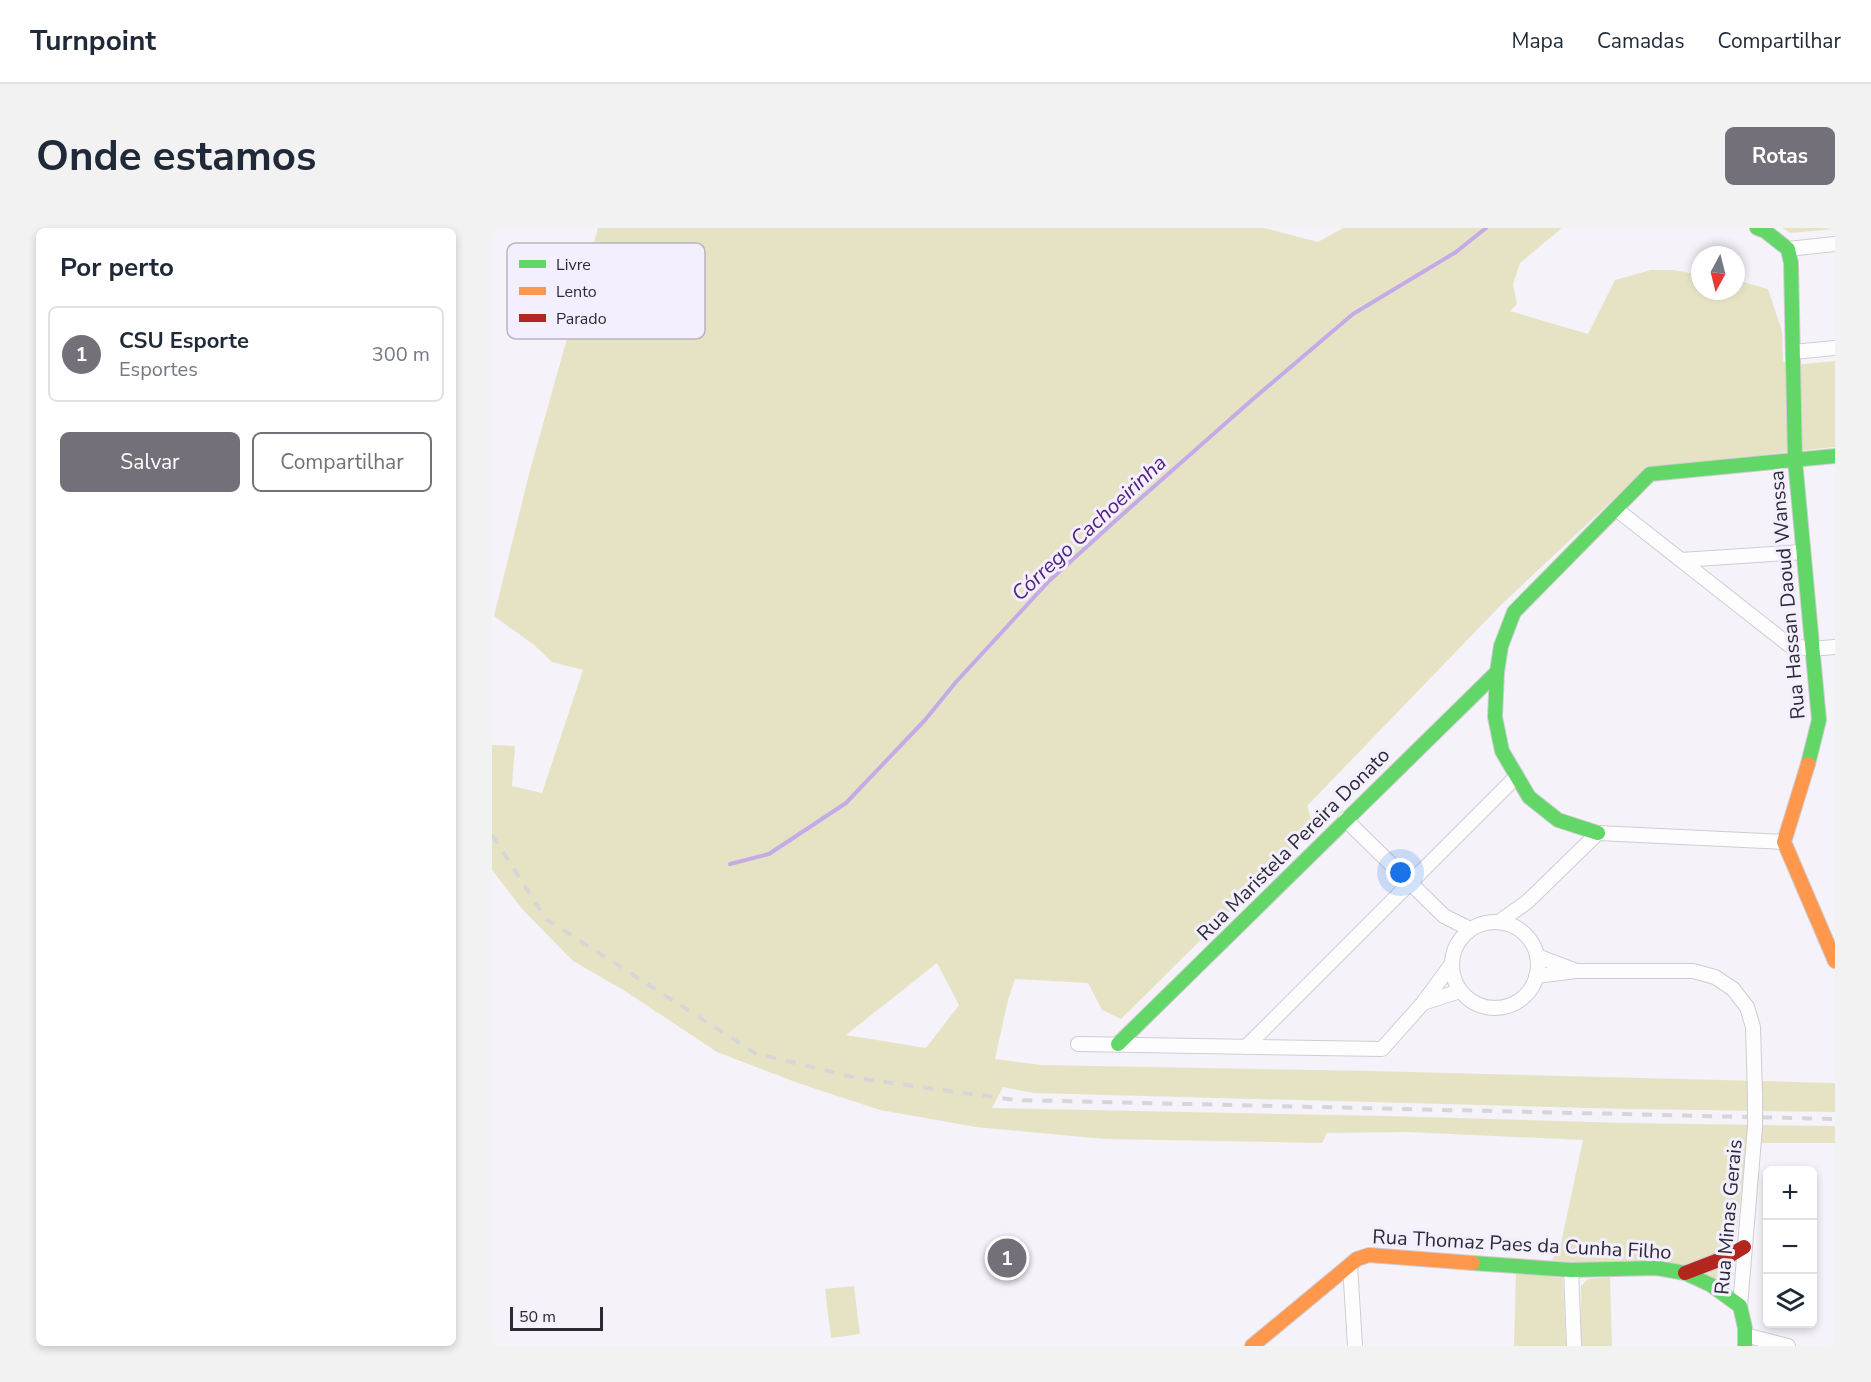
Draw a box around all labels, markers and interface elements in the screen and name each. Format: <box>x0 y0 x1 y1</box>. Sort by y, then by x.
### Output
text: Turnpoint <box>30 22 156 60</box>
text: Mapa <box>1512 27 1564 55</box>
text: Camadas <box>1597 27 1684 55</box>
text: Compartilhar <box>1717 27 1841 55</box>
button: Rotas <box>1725 127 1835 185</box>
text: Onde estamos <box>36 128 317 185</box>
legend <box>507 243 705 339</box>
north arrow <box>1691 246 1745 300</box>
text: Por perto <box>60 250 174 285</box>
text: Livre <box>556 254 591 276</box>
text: Lento <box>556 281 597 303</box>
text: Parado <box>556 308 607 330</box>
text: CSU Esporte <box>119 326 249 356</box>
text: 1 <box>76 341 88 368</box>
text: 300 m <box>372 341 430 368</box>
text: Esportes <box>119 356 198 383</box>
button: Salvar <box>60 432 240 492</box>
button: Compartilhar <box>252 432 432 492</box>
water label: Córrego Cachoeirinha <box>1006 449 1172 607</box>
street label: Rua Hassan Daoud Wanssa <box>1763 469 1812 721</box>
street label: Rua Maristela Pereira Donato <box>1191 742 1396 947</box>
your location <box>1386 858 1415 887</box>
street label: Rua Minas Gerais <box>1708 1138 1749 1296</box>
map controls <box>1763 1166 1817 1328</box>
button: + <box>1763 1166 1817 1220</box>
button: − <box>1763 1220 1817 1274</box>
street label: Rua Thomaz Paes da Cunha Filho <box>1372 1223 1672 1266</box>
pin: 1 <box>988 1236 1026 1280</box>
button: layers <box>1763 1274 1817 1328</box>
scale bar <box>510 1304 603 1332</box>
text: 50 m <box>519 1306 556 1328</box>

